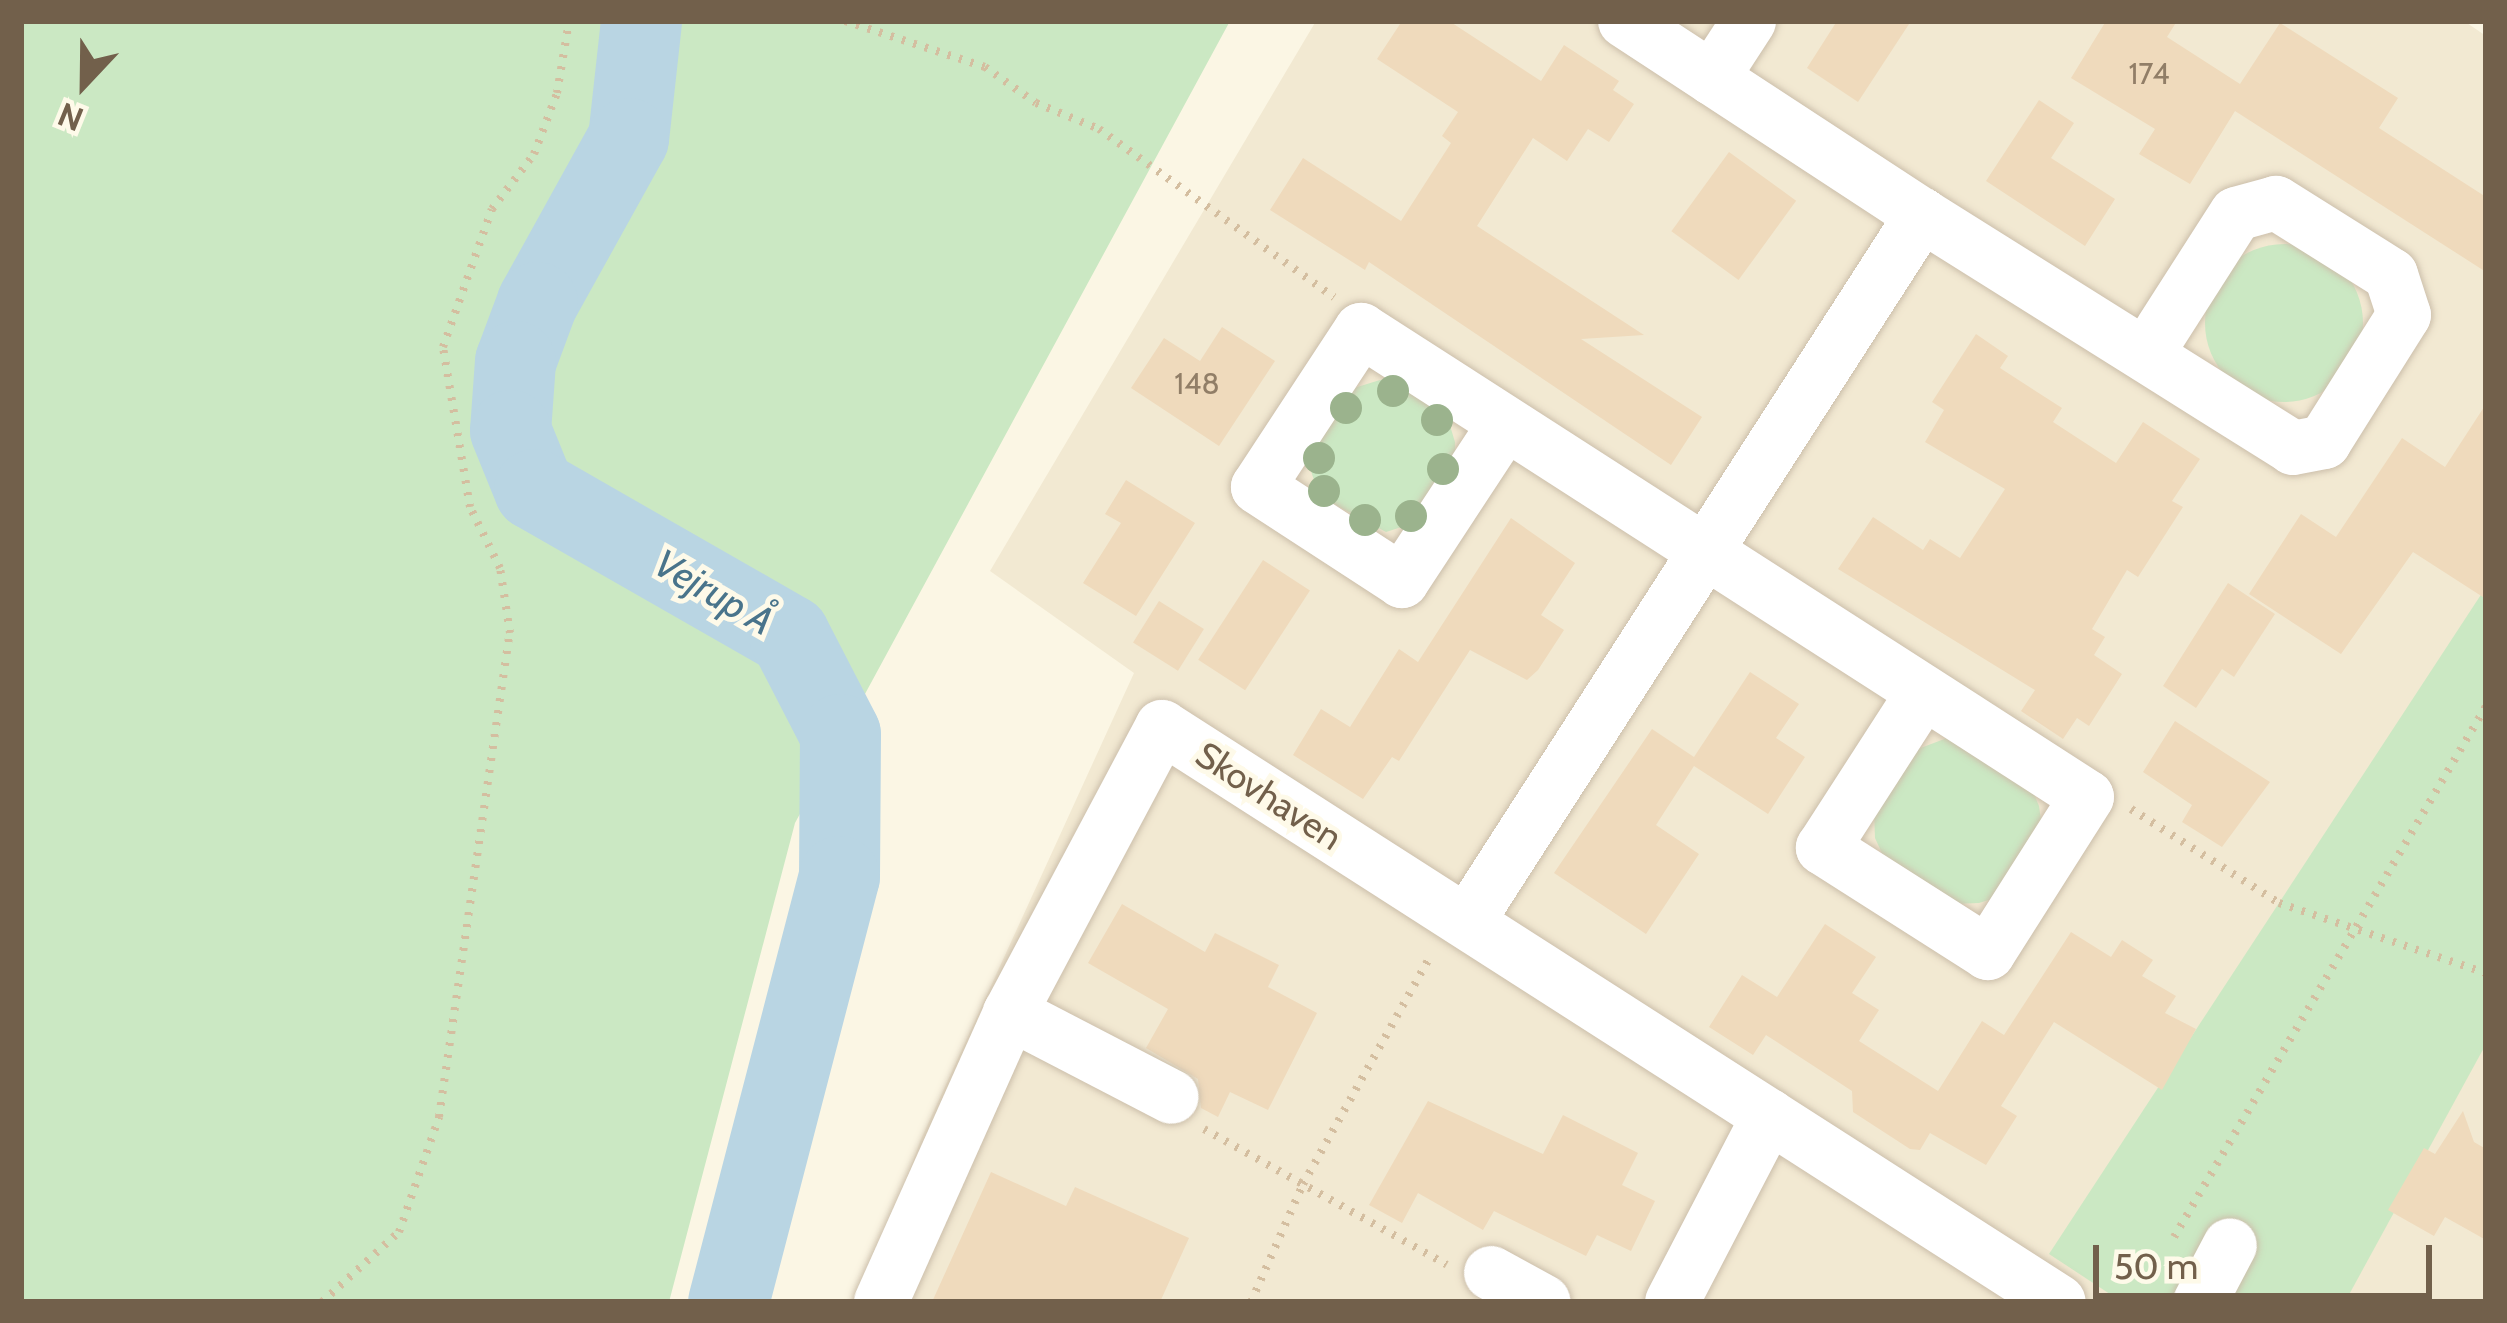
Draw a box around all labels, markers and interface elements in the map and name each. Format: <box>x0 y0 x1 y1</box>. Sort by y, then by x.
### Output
north arrow <box>24 24 144 144</box>
house number: 174 <box>2128 56 2170 92</box>
text: N <box>52 94 89 140</box>
house number: 148 <box>1174 366 1220 402</box>
water label: Vejrup Å <box>646 539 782 645</box>
street label: Skovhaven <box>1188 733 1350 859</box>
scale bar <box>2099 1221 2438 1295</box>
text: 50 m <box>2114 1244 2198 1288</box>

